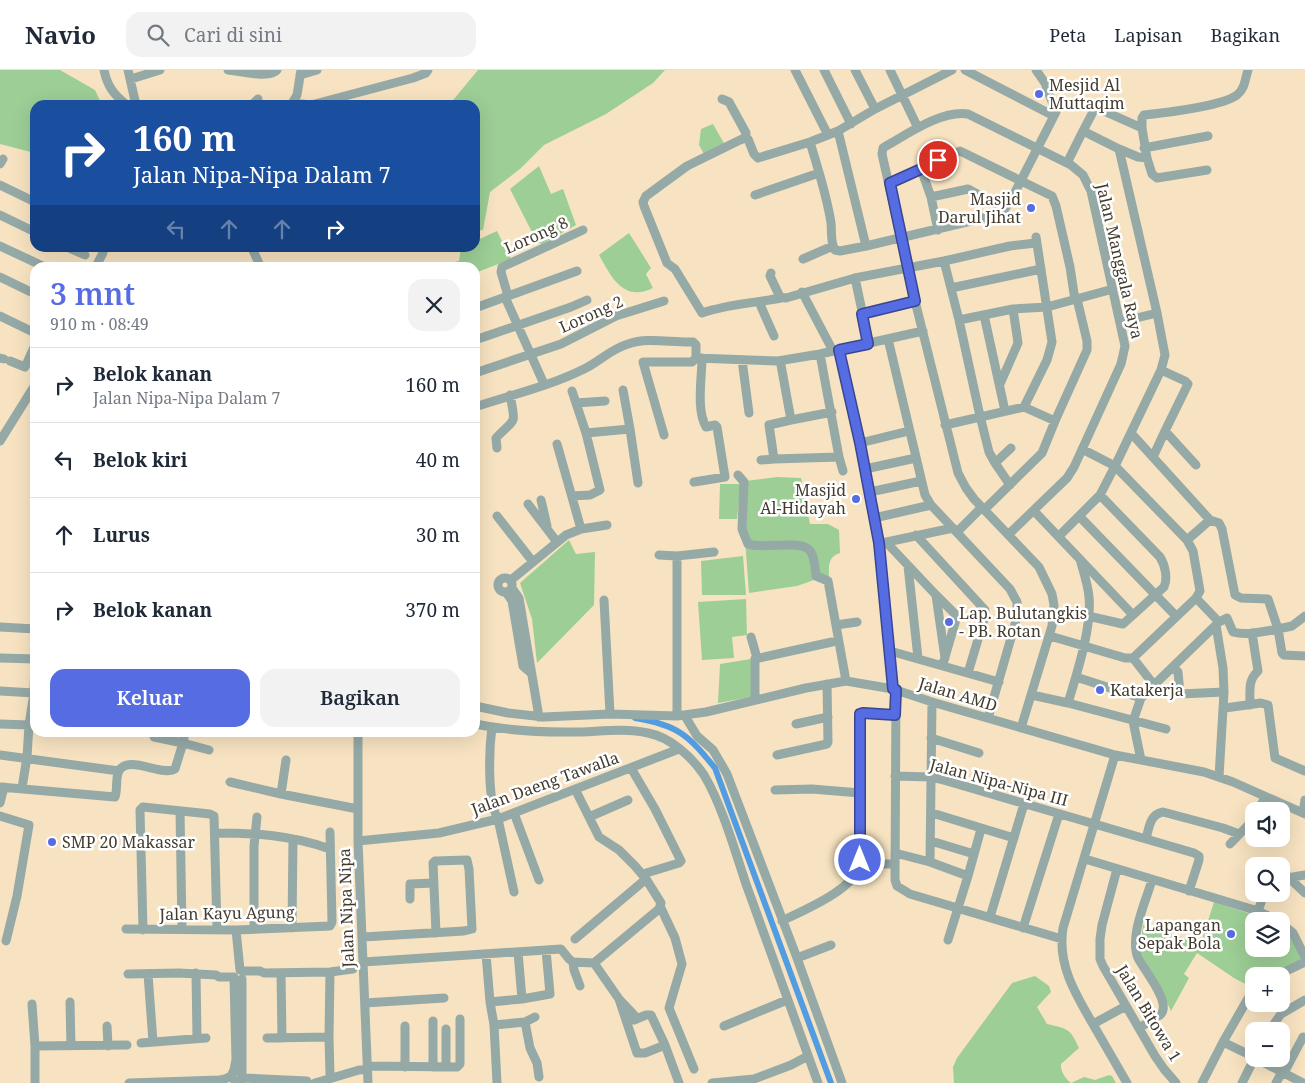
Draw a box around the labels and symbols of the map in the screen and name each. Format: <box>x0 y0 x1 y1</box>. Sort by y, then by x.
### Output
place label: Mesjid Al Muttaqim <box>1049 74 1125 114</box>
marker: Mesjid Al Muttaqim <box>1033 88 1045 100</box>
pin <box>917 139 959 181</box>
street label: Jalan Manggala Raya <box>1091 180 1149 341</box>
place label: Masjid Darul Jihat <box>938 188 1021 228</box>
marker: Masjid Darul Jihat <box>1025 202 1037 214</box>
street label: Lorong 8 <box>500 211 572 259</box>
street label: Lorong 2 <box>555 290 627 338</box>
place label: Masjid Al-Hidayah <box>760 479 846 519</box>
marker: Masjid Al-Hidayah <box>850 493 862 505</box>
place label: Lap. Bulutangkis - PB. Rotan <box>959 602 1087 642</box>
marker: Lap. Bulutangkis - PB. Rotan <box>943 616 955 628</box>
street label: Jalan AMD <box>915 671 1000 716</box>
place label: Katakerja <box>1110 679 1184 701</box>
marker: Katakerja <box>1094 684 1106 696</box>
street label: Jalan Daeng Tawalla <box>467 746 622 820</box>
street label: Jalan Nipa-Nipa III <box>926 753 1071 811</box>
place label: SMP 20 Makassar <box>62 831 195 853</box>
position arrow <box>833 833 885 885</box>
marker: SMP 20 Makassar <box>46 836 58 848</box>
street label: Jalan Nipa Nipa <box>333 848 359 969</box>
street label: Jalan Kayu Agung <box>158 901 295 925</box>
place label: Lapangan Sepak Bola <box>1138 914 1221 954</box>
marker: Lapangan Sepak Bola <box>1225 928 1237 940</box>
street label: Jalan Bitowa 1 <box>1111 960 1187 1066</box>

